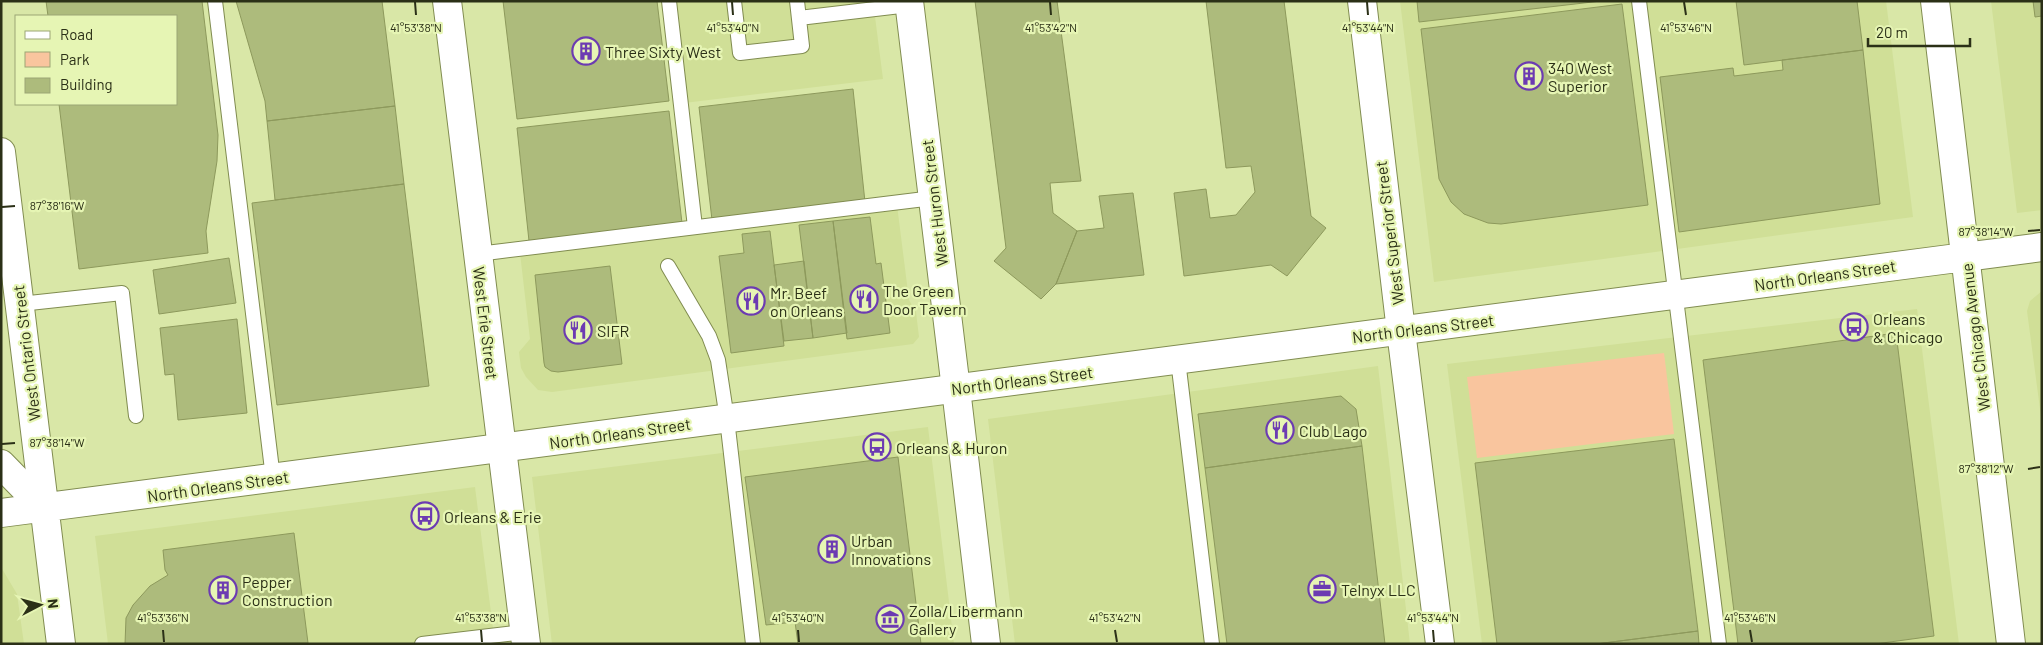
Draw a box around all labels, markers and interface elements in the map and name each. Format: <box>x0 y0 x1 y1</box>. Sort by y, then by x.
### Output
legend <box>15 15 178 105</box>
scale bar <box>1868 15 1970 47</box>
text: 41°53'38"N <box>390 20 442 34</box>
text: 41°53'40"N <box>707 20 759 34</box>
text: 41°53'42"N <box>1025 20 1077 34</box>
text: 41°53'44"N <box>1342 20 1394 34</box>
text: 41°53'46"N <box>1660 20 1712 34</box>
text: 20 m <box>1876 23 1908 41</box>
text: Road <box>60 25 93 43</box>
building icon: Three Sixty West <box>571 36 601 66</box>
place label: Three Sixty West <box>605 42 721 61</box>
text: Park <box>60 50 90 68</box>
place label: 340 West Superior <box>1548 58 1612 95</box>
building icon: 340 West Superior <box>1514 61 1544 91</box>
text: Building <box>60 75 113 93</box>
street label: West Huron Street <box>917 139 951 267</box>
street label: West Superior Street <box>1371 160 1407 306</box>
text: 87°38'16"W <box>30 198 85 212</box>
text: 87°38'14"W <box>1959 224 2014 238</box>
street label: North Orleans Street <box>1753 256 1897 294</box>
street label: West Chicago Avenue <box>1957 262 1993 412</box>
street label: West Erie Street <box>470 266 502 380</box>
place label: The Green Door Tavern <box>883 281 967 318</box>
place label: Mr. Beef on Orleans <box>770 283 843 320</box>
street label: West Ontario Street <box>8 284 44 422</box>
restaurant icon: The Green Door Tavern <box>849 284 879 314</box>
restaurant icon: Mr. Beef on Orleans <box>736 286 766 316</box>
place label: Orleans & Chicago <box>1873 309 1943 346</box>
street label: North Orleans Street <box>1351 310 1495 346</box>
bus stop icon: Orleans & Chicago <box>1839 312 1869 342</box>
restaurant icon: SIFR <box>563 315 593 345</box>
place label: SIFR <box>597 321 630 340</box>
street label: North Orleans Street <box>950 362 1094 398</box>
street label: North Orleans Street <box>548 414 692 452</box>
restaurant icon: Club Lago <box>1265 415 1295 445</box>
place label: Club Lago <box>1299 421 1367 440</box>
bus stop icon: Orleans & Huron <box>862 432 892 462</box>
text: 87°38'14"W <box>30 435 85 449</box>
place label: Orleans & Huron <box>896 438 1007 457</box>
text: 87°38'12"W <box>1959 461 2014 475</box>
street label: North Orleans Street <box>146 467 290 505</box>
bus stop icon: Orleans & Erie <box>410 501 440 531</box>
place label: Orleans & Erie <box>444 507 541 526</box>
place label: Urban Innovations <box>851 531 931 568</box>
building icon: Urban Innovations <box>817 534 847 564</box>
place label: Pepper Construction <box>242 572 333 609</box>
office icon: Telnyx LLC <box>1307 574 1337 604</box>
building icon: Pepper Construction <box>208 575 238 605</box>
north arrow <box>15 580 65 630</box>
place label: Telnyx LLC <box>1341 580 1416 599</box>
text: N <box>44 598 62 609</box>
place label: Zolla/Libermann Gallery <box>909 601 1023 638</box>
museum icon: Zolla/Libermann Gallery <box>875 604 905 634</box>
text: 41°53'36"N <box>137 610 189 624</box>
text: 41°53'38"N <box>455 610 507 624</box>
text: 41°53'40"N <box>772 610 824 624</box>
text: 41°53'42"N <box>1089 610 1141 624</box>
text: 41°53'44"N <box>1407 610 1459 624</box>
text: 41°53'46"N <box>1724 610 1776 624</box>

